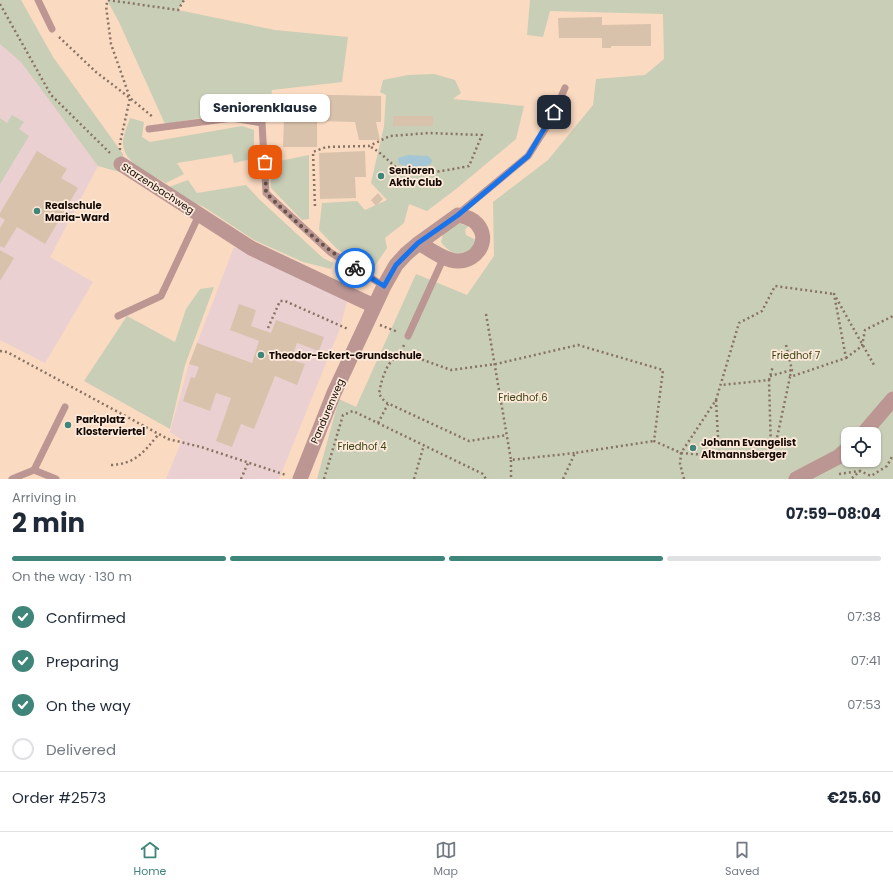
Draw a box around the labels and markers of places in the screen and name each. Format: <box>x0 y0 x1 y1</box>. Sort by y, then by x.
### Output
callout: Seniorenklause <box>200 94 330 122</box>
pin <box>537 95 571 129</box>
pin <box>248 145 282 179</box>
place label: Senioren Aktiv Club <box>389 163 442 190</box>
marker: Senioren Aktiv Club <box>376 171 386 181</box>
place label: Realschule Maria-Ward <box>45 198 109 225</box>
marker: Realschule Maria-Ward <box>32 206 42 216</box>
place label: Theodor-Eckert-Grundschule <box>269 348 422 363</box>
marker: Theodor-Eckert-Grundschule <box>256 350 266 360</box>
place label: Parkplatz Klosterviertel <box>76 412 145 439</box>
marker: Parkplatz Klosterviertel <box>63 420 73 430</box>
place label: Johann Evangelist Altmannsberger <box>701 435 796 462</box>
marker: Johann Evangelist Altmannsberger <box>688 443 698 453</box>

